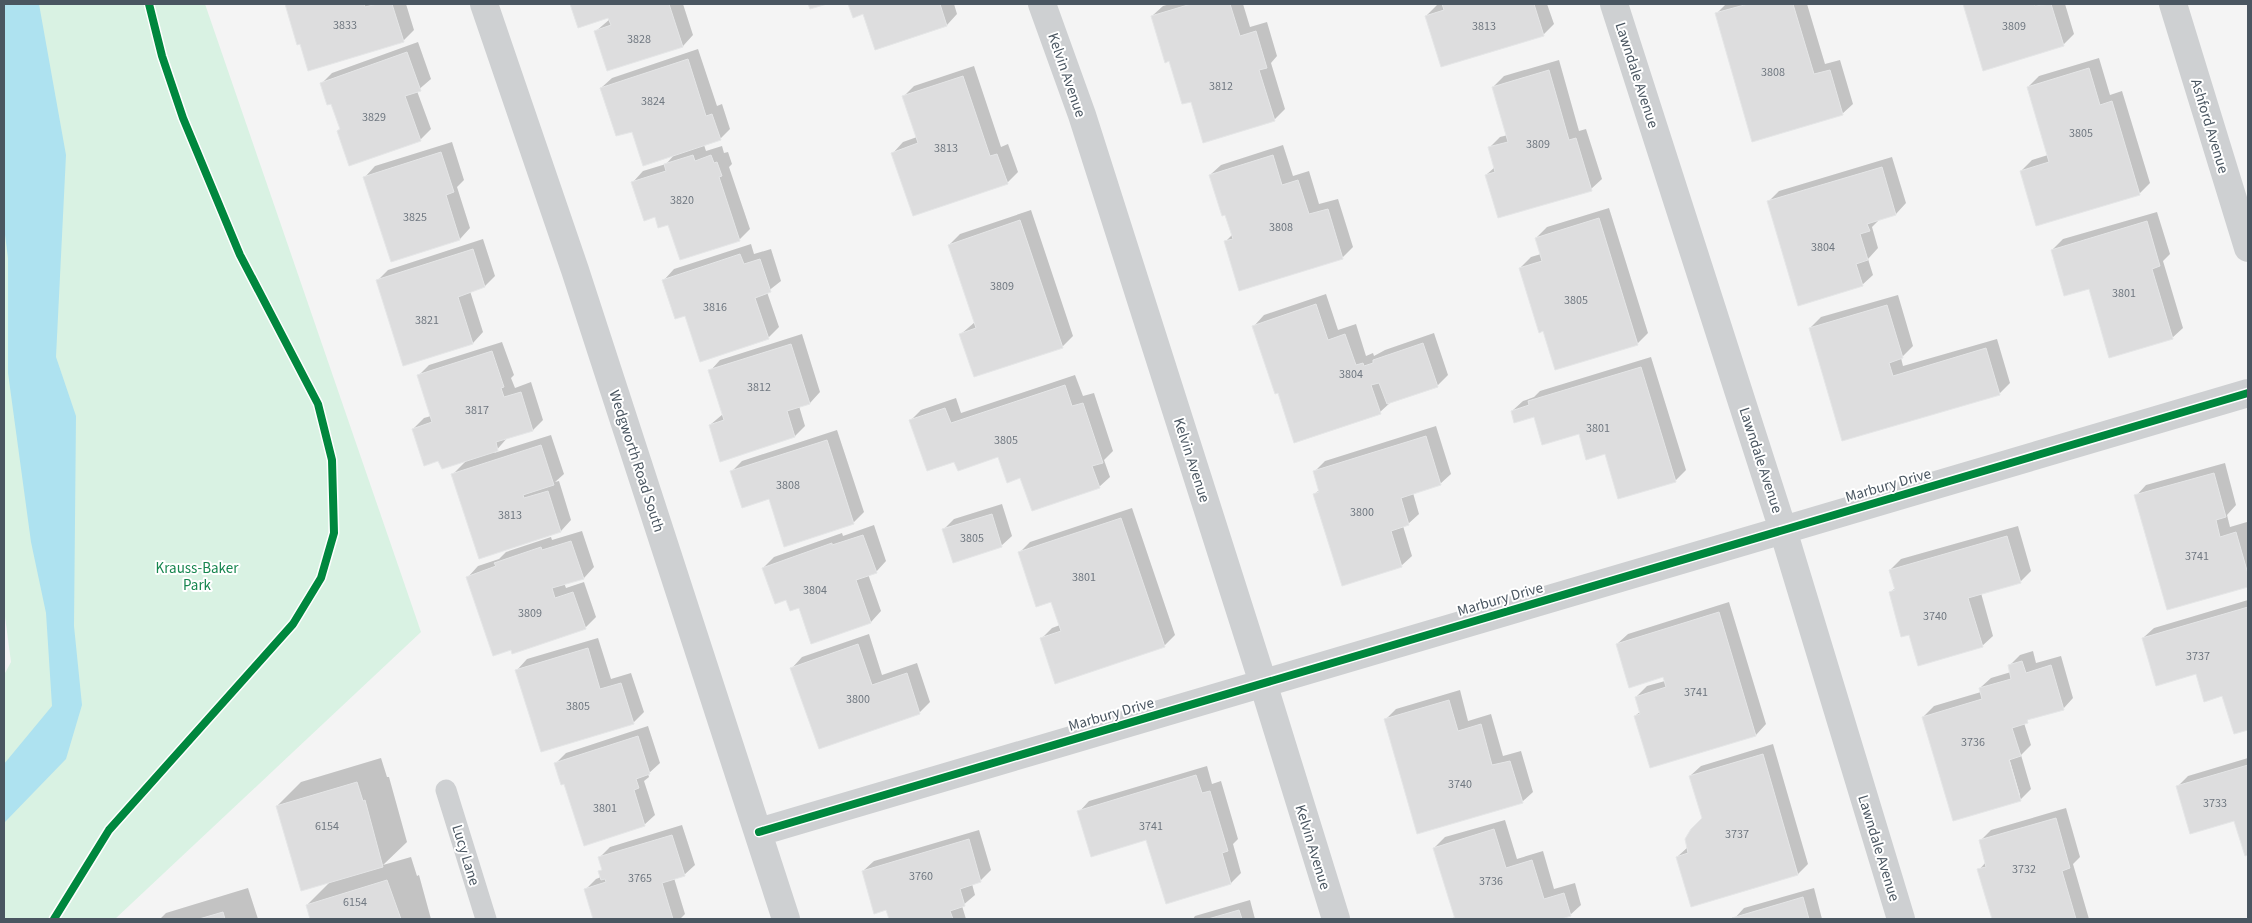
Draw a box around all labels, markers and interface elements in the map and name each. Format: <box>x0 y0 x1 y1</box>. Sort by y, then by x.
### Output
house number: 3833 <box>333 17 357 34</box>
house number: 3813 <box>1472 18 1496 35</box>
house number: 3809 <box>2002 18 2026 35</box>
street label: Lawndale Avenue <box>1610 19 1664 131</box>
street label: Kelvin Avenue <box>1042 30 1091 120</box>
house number: 3828 <box>627 31 651 48</box>
house number: 3808 <box>1761 64 1785 81</box>
street label: Ashford Avenue <box>2185 76 2234 176</box>
house number: 3812 <box>1209 78 1233 95</box>
house number: 3824 <box>641 93 665 110</box>
house number: 3829 <box>362 109 386 126</box>
house number: 3805 <box>2069 125 2093 142</box>
house number: 3809 <box>1526 136 1550 153</box>
house number: 3813 <box>934 140 958 157</box>
house number: 3820 <box>670 192 694 209</box>
house number: 3825 <box>403 209 427 226</box>
house number: 3808 <box>1269 219 1293 236</box>
house number: 3804 <box>1811 239 1835 256</box>
house number: 3809 <box>990 278 1014 295</box>
house number: 3801 <box>2112 285 2136 302</box>
house number: 3805 <box>1564 292 1588 309</box>
house number: 3816 <box>703 299 727 316</box>
house number: 3821 <box>415 312 439 329</box>
house number: 3804 <box>1339 366 1363 383</box>
house number: 3812 <box>747 379 771 396</box>
street label: Wedgworth Road South <box>604 387 669 535</box>
house number: 3817 <box>465 402 489 419</box>
street label: Lawndale Avenue <box>1734 404 1788 516</box>
street label: Kelvin Avenue <box>1168 415 1215 505</box>
house number: 3801 <box>1586 420 1610 437</box>
house number: 3805 <box>994 432 1018 449</box>
street label: Marbury Drive <box>1843 463 1933 508</box>
house number: 3808 <box>776 477 800 494</box>
house number: 3800 <box>1350 504 1374 521</box>
house number: 3813 <box>498 507 522 524</box>
house number: 3805 <box>960 530 984 547</box>
house number: 3741 <box>2185 548 2209 565</box>
park label: Krauss-Baker Park <box>156 558 239 596</box>
house number: 3801 <box>1072 569 1096 586</box>
street label: Marbury Drive <box>1455 577 1545 622</box>
house number: 3804 <box>803 582 827 599</box>
house number: 3809 <box>518 605 542 622</box>
house number: 3740 <box>1923 608 1947 625</box>
house number: 3737 <box>2186 648 2210 665</box>
house number: 3741 <box>1684 684 1708 701</box>
house number: 3800 <box>846 691 870 708</box>
street label: Marbury Drive <box>1066 692 1156 737</box>
house number: 3805 <box>566 698 590 715</box>
house number: 3736 <box>1961 734 1985 751</box>
house number: 3740 <box>1448 776 1472 793</box>
street label: Lawndale Avenue <box>1852 792 1905 904</box>
house number: 3733 <box>2203 795 2227 812</box>
house number: 3801 <box>593 800 617 817</box>
street label: Kelvin Avenue <box>1290 802 1335 892</box>
house number: 6154 <box>315 818 339 835</box>
house number: 3741 <box>1139 818 1163 835</box>
street label: Lucy Lane <box>446 822 485 888</box>
house number: 3737 <box>1725 826 1749 843</box>
house number: 3732 <box>2012 861 2036 878</box>
house number: 3760 <box>909 868 933 885</box>
house number: 3765 <box>628 870 652 887</box>
house number: 3736 <box>1479 873 1503 890</box>
house number: 6154 <box>343 894 367 911</box>

